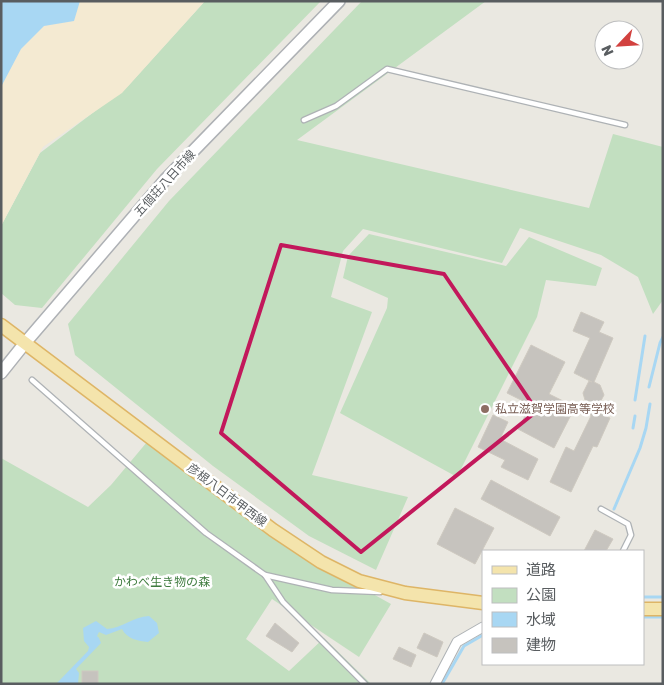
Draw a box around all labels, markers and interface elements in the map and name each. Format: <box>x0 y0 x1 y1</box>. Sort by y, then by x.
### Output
north arrow <box>594 20 644 70</box>
text: N <box>598 42 618 58</box>
street label: 五個荘八日市線 <box>132 147 198 219</box>
place label: 私立滋賀学園高等学校 <box>495 402 615 416</box>
marker: 私立滋賀学園高等学校 <box>479 403 491 415</box>
street label: 彦根八日市甲西線 <box>184 461 270 529</box>
legend <box>482 550 644 665</box>
text: 道路 <box>526 561 556 579</box>
park label: かわべ生き物の森 <box>114 575 210 589</box>
text: 公園 <box>526 586 556 604</box>
text: 水域 <box>526 611 556 629</box>
text: 建物 <box>526 636 556 654</box>

